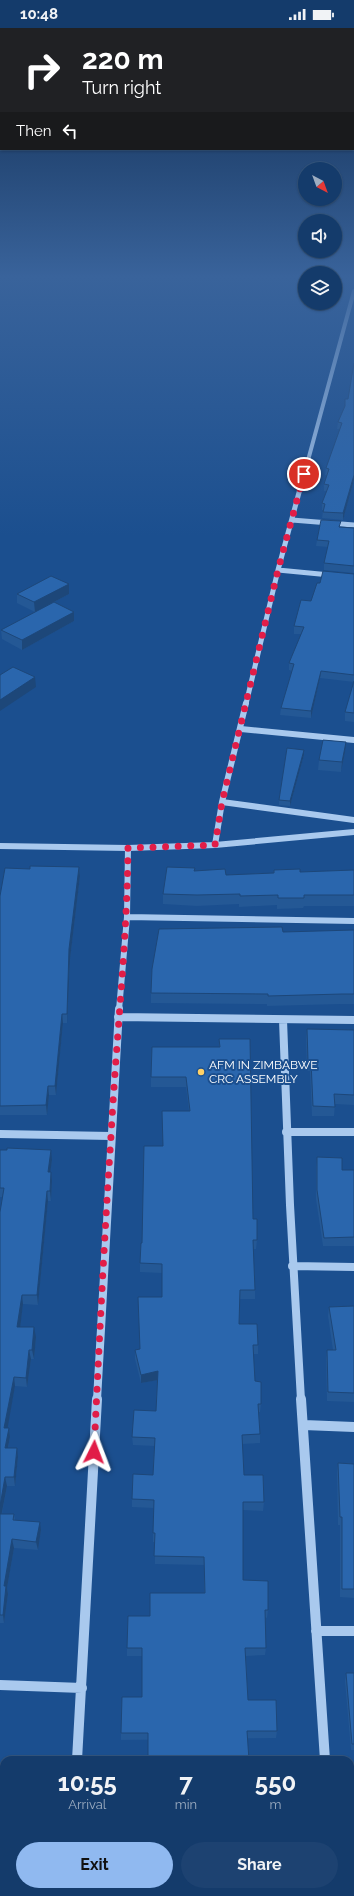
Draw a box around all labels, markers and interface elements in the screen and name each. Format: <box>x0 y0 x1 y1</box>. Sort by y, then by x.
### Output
text: 10:48 <box>20 5 58 23</box>
text: 220 m <box>82 43 164 76</box>
icon: right <box>16 44 68 96</box>
text: Turn right <box>82 77 161 98</box>
icon: left <box>59 120 81 142</box>
text: Then <box>16 122 51 140</box>
north arrow <box>298 162 342 206</box>
map controls <box>298 162 342 310</box>
button: sound <box>298 214 342 258</box>
button: layers <box>298 266 342 310</box>
pin <box>287 457 321 491</box>
icon: arrive <box>293 463 315 485</box>
place label: AFM IN ZIMBABWE CRC ASSEMBLY <box>209 1058 318 1086</box>
marker: AFM IN ZIMBABWE CRC ASSEMBLY <box>196 1067 206 1077</box>
position arrow <box>73 1431 115 1473</box>
text: 10:55 <box>58 1768 117 1797</box>
text: 7 <box>179 1768 193 1797</box>
text: 550 <box>255 1768 296 1797</box>
text: Arrival <box>68 1797 106 1812</box>
text: min <box>175 1797 197 1812</box>
text: m <box>270 1797 281 1812</box>
button: Exit <box>16 1842 173 1888</box>
button: Share <box>181 1842 338 1888</box>

